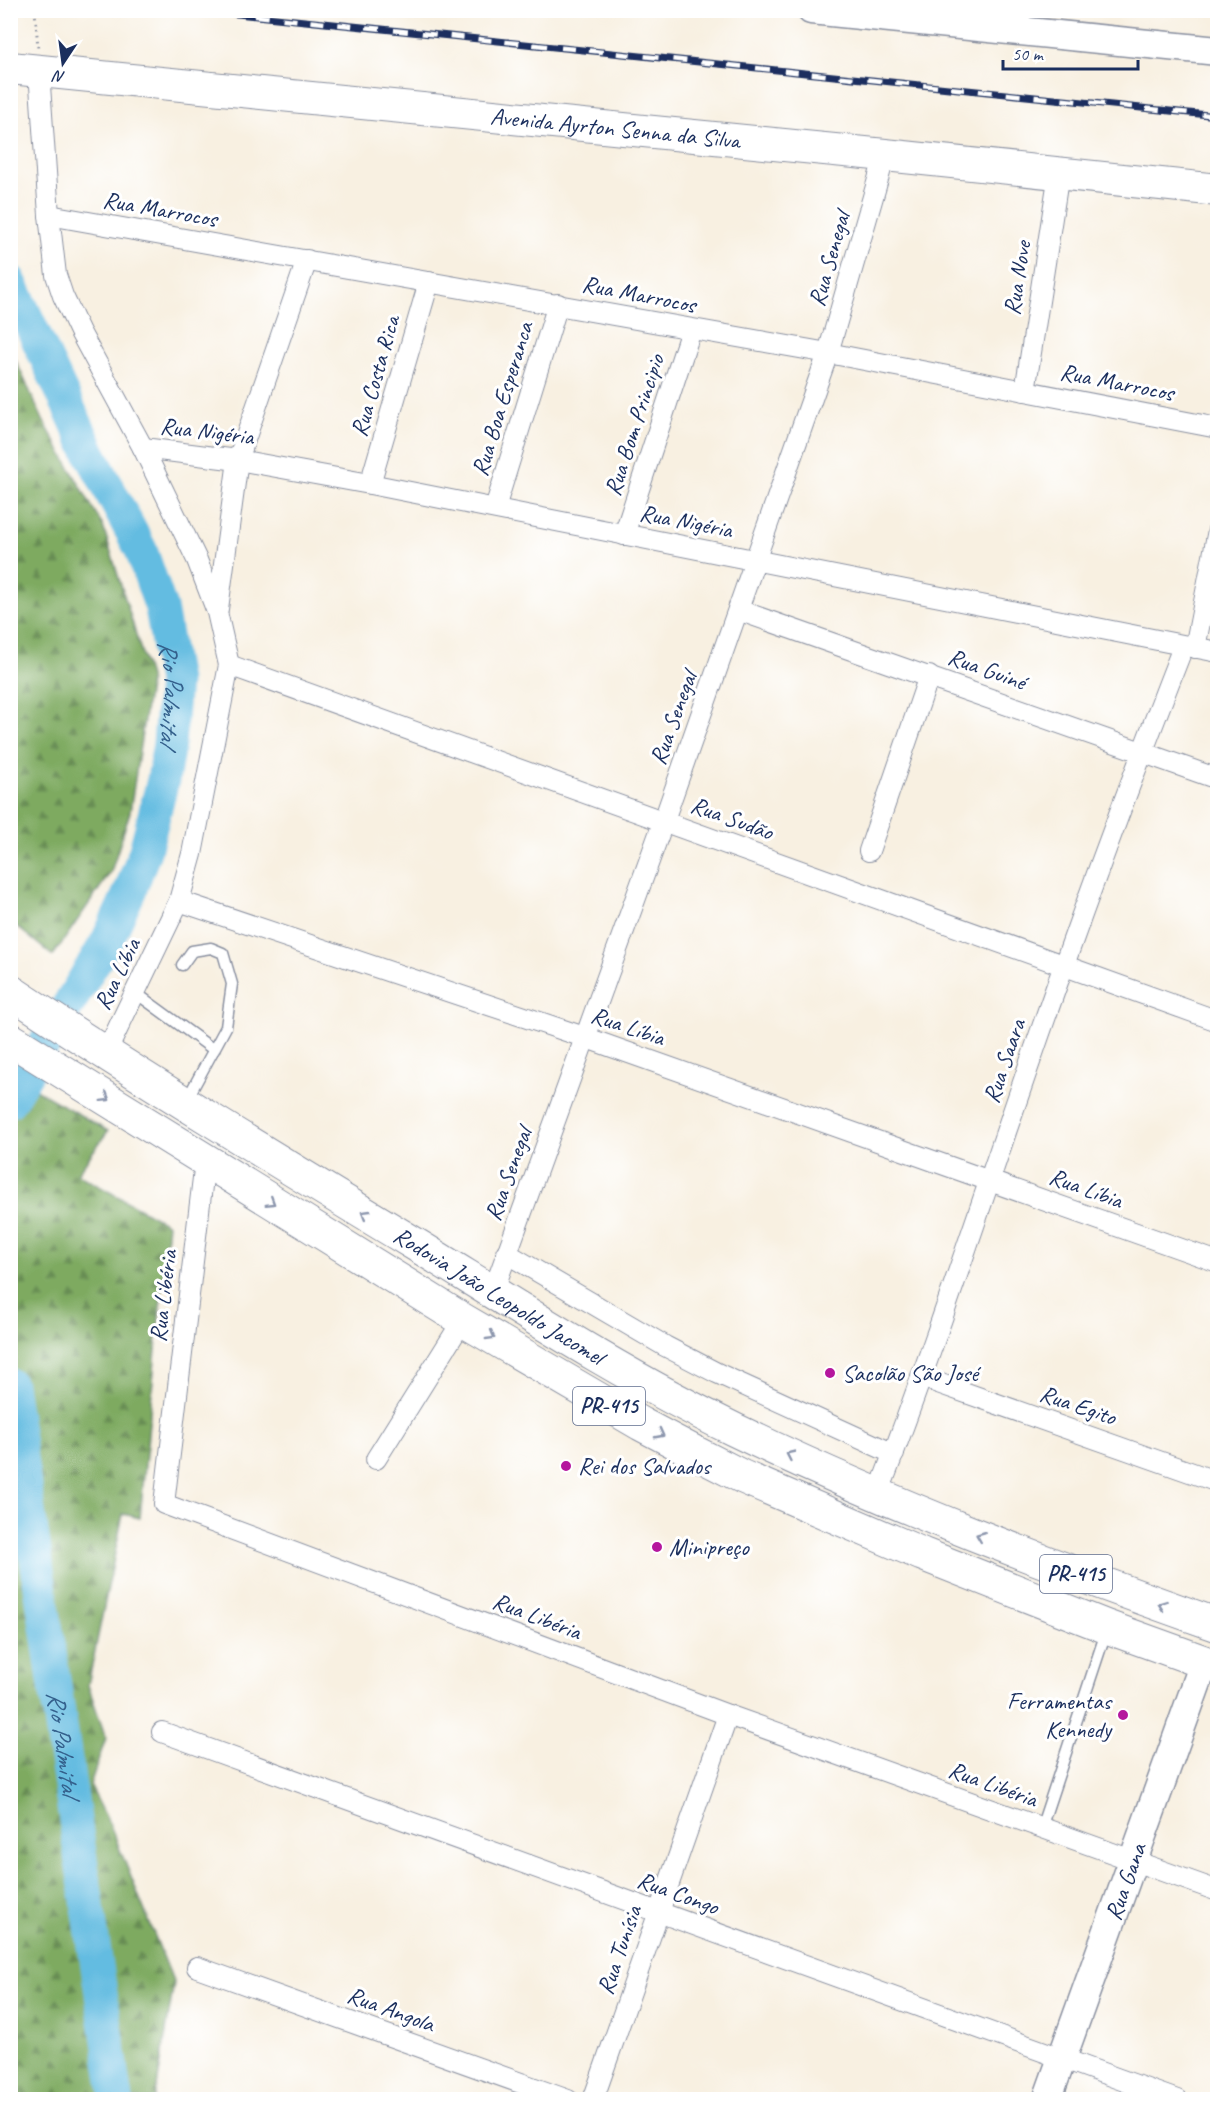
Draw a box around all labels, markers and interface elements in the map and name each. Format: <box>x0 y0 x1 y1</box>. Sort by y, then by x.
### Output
north arrow <box>33 33 93 93</box>
scale bar <box>1003 33 1138 71</box>
text: 50 m <box>1012 43 1045 65</box>
text: N <box>50 65 67 87</box>
street label: Avenida Ayrton Senna da Silva <box>489 101 743 156</box>
street label: Rua Marrocos <box>101 184 222 234</box>
street label: Rua Senegal <box>801 205 858 310</box>
street label: Rua Nove <box>996 237 1038 317</box>
street label: Rua Marrocos <box>580 268 701 320</box>
street label: Rua Costa Rica <box>343 310 407 440</box>
street label: Rua Boa Esperanca <box>464 317 540 480</box>
street label: Rua Bom Principio <box>597 349 671 499</box>
street label: Rua Marrocos <box>1058 356 1179 408</box>
street label: Rua Nigéria <box>159 410 257 452</box>
street label: Rua Nigéria <box>637 497 736 545</box>
water label: Rio Palmital <box>151 638 192 754</box>
street label: Rua Guiné <box>944 641 1034 698</box>
street label: Rua Senegal <box>642 664 705 769</box>
street label: Rua Sudão <box>687 789 779 847</box>
street label: Rua Líbia <box>87 932 148 1015</box>
street label: Rua Líbia <box>587 999 670 1053</box>
street label: Rua Saara <box>976 1014 1033 1107</box>
one-way arrow <box>100 1091 110 1103</box>
street label: Rua Senegal <box>477 1120 540 1225</box>
street label: Rua Líbia <box>1045 1161 1128 1216</box>
one-way arrow <box>265 1194 275 1206</box>
one-way arrow <box>361 1210 371 1222</box>
street label: Rodovia João Leopoldo Jacomel <box>388 1220 613 1373</box>
street label: Rua Libéria <box>142 1247 184 1344</box>
one-way arrow <box>485 1329 495 1341</box>
place label: Sacolão São José <box>842 1358 982 1388</box>
marker: Sacolão São José <box>823 1366 837 1380</box>
street label: Rua Egito <box>1036 1378 1121 1432</box>
road number: PR-415 <box>573 1387 645 1425</box>
one-way arrow <box>653 1427 664 1438</box>
place label: Rei dos Salvados <box>578 1451 712 1481</box>
one-way arrow <box>786 1451 797 1463</box>
marker: Rei dos Salvados <box>559 1459 573 1473</box>
one-way arrow <box>975 1531 986 1544</box>
place label: Minipreço <box>669 1532 750 1562</box>
marker: Minipreço <box>650 1540 664 1554</box>
road number: PR-415 <box>1040 1555 1112 1593</box>
street label: Rua Libéria <box>489 1585 587 1647</box>
one-way arrow <box>1158 1600 1168 1613</box>
place label: Ferramentas Kennedy <box>1007 1686 1113 1744</box>
water label: Rio Palmital <box>40 1689 89 1806</box>
marker: Ferramentas Kennedy <box>1116 1708 1130 1722</box>
street label: Rua Libéria <box>944 1754 1043 1814</box>
street label: Rua Gana <box>1098 1838 1154 1924</box>
street label: Rua Congo <box>633 1864 724 1922</box>
street label: Rua Tunísia <box>590 1900 649 1998</box>
street label: Rua Angola <box>343 1979 440 2039</box>

